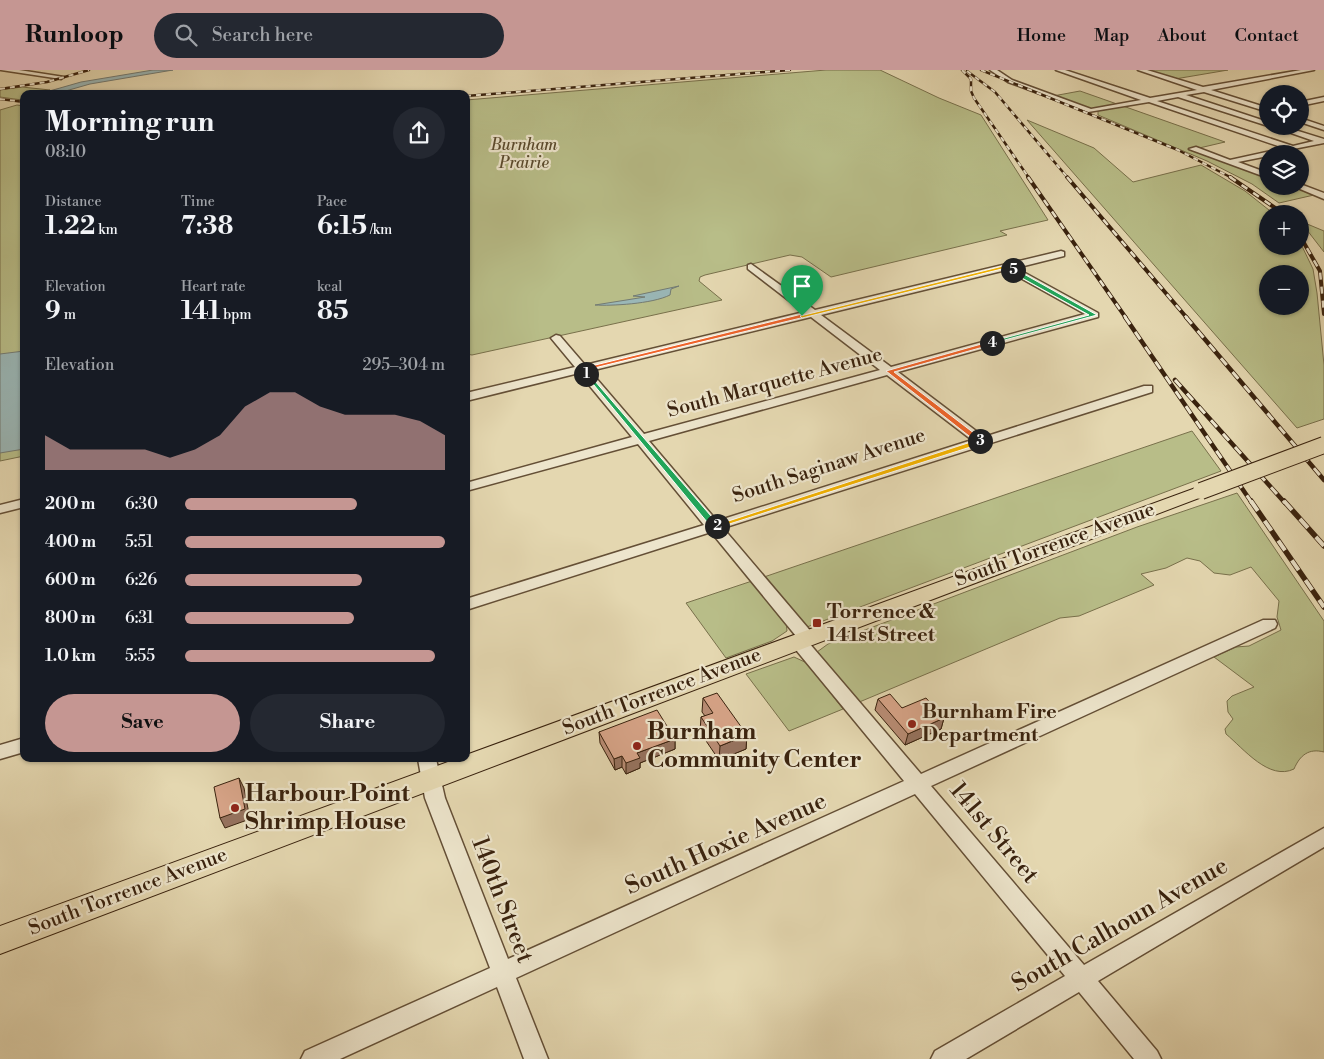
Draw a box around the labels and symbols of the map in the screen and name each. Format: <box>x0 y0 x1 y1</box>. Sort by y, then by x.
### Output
park label: Burnham Prairie <box>490 135 558 173</box>
pin: 5 <box>1000 258 1026 282</box>
pin <box>781 265 823 316</box>
pin: 4 <box>980 330 1004 356</box>
street label: South Marquette Avenue <box>665 342 885 424</box>
pin: 1 <box>574 362 598 386</box>
street label: South Saginaw Avenue <box>729 423 929 509</box>
pin: 3 <box>968 428 992 454</box>
street label: South Torrence Avenue <box>952 497 1158 593</box>
pin: 2 <box>704 514 730 538</box>
place label: Torrence & 141st Street <box>827 600 936 648</box>
marker: Torrence & 141st Street <box>811 617 823 629</box>
street label: South Torrence Avenue <box>559 643 765 741</box>
place label: Burnham Fire Department <box>922 700 1057 748</box>
place label: Burnham Community Center <box>647 717 862 775</box>
marker: Burnham Fire Department <box>906 718 918 730</box>
marker: Burnham Community Center <box>631 740 643 752</box>
street label: 141st Street <box>943 776 1045 890</box>
place label: Harbour Point Shrimp House <box>245 779 410 837</box>
street label: South Hoxie Avenue <box>621 786 831 902</box>
marker: Harbour Point Shrimp House <box>229 802 241 814</box>
street label: 140th Street <box>464 833 540 968</box>
street label: South Torrence Avenue <box>25 843 231 941</box>
street label: South Calhoun Avenue <box>1007 851 1233 999</box>

